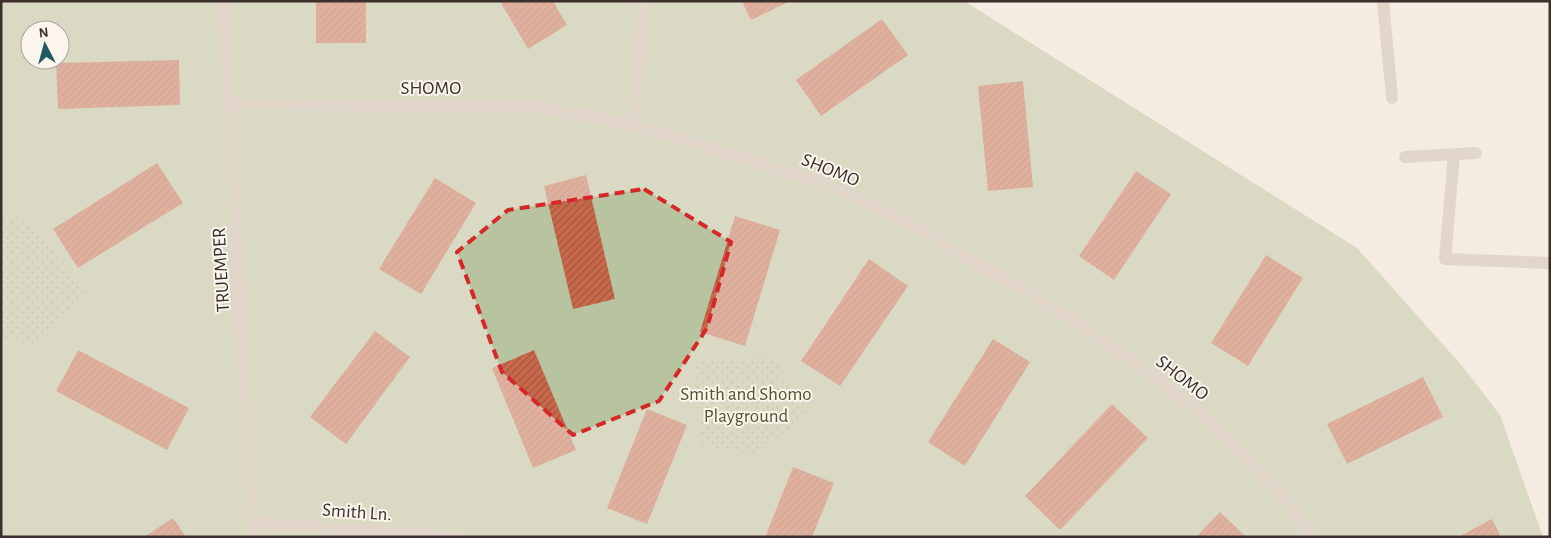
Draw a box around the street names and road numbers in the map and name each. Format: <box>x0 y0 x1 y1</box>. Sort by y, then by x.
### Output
street label: SHOMO <box>401 79 461 98</box>
street label: SHOMO <box>799 150 862 191</box>
street label: TRUEMPER <box>210 227 233 313</box>
street label: SHOMO <box>1152 352 1212 404</box>
street label: Smith Ln. <box>321 501 392 524</box>

